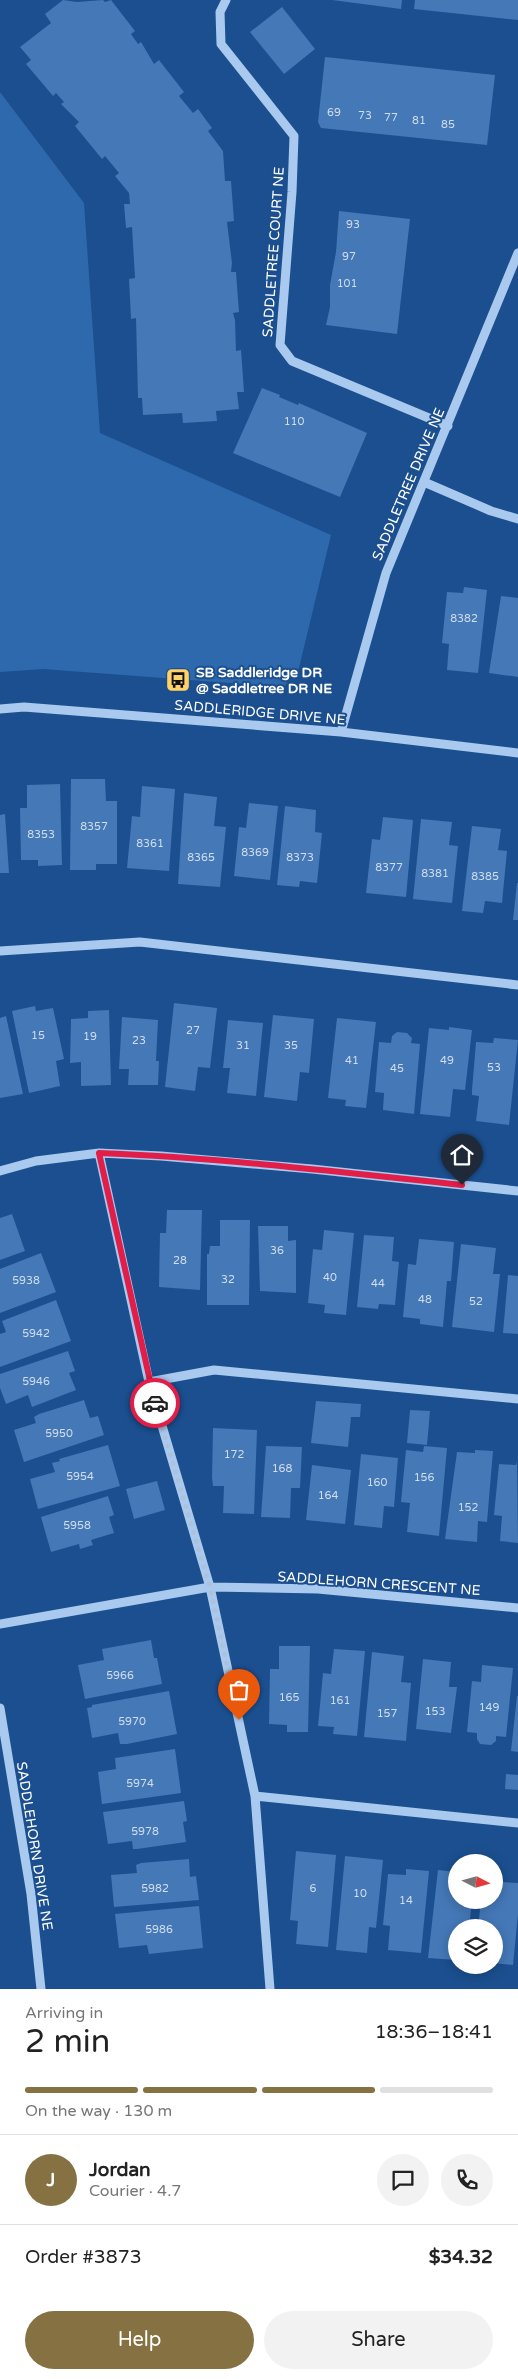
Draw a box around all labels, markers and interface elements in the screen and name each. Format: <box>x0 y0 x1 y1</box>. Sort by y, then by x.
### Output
house number: 69 <box>327 106 341 119</box>
house number: 73 <box>358 109 372 122</box>
house number: 77 <box>384 111 398 124</box>
house number: 81 <box>412 114 426 127</box>
house number: 85 <box>441 118 455 131</box>
street label: SADDLETREE COURT NE <box>259 166 288 338</box>
house number: 93 <box>346 218 360 231</box>
house number: 97 <box>342 250 356 263</box>
house number: 101 <box>337 277 357 290</box>
street label: SADDLETREE DRIVE NE <box>369 405 448 563</box>
house number: 110 <box>284 415 304 428</box>
house number: 8382 <box>450 612 478 625</box>
place label: SB Saddleridge DR @ Saddletree DR NE <box>196 664 332 697</box>
bus stop icon: SB Saddleridge DR @ Saddletree DR NE <box>165 667 191 693</box>
street label: SADDLERIDGE DRIVE NE <box>174 697 346 728</box>
house number: 8357 <box>80 820 108 833</box>
house number: 8353 <box>27 828 55 841</box>
house number: 8361 <box>136 837 164 850</box>
house number: 8369 <box>241 846 269 859</box>
house number: 8365 <box>187 851 215 864</box>
house number: 8373 <box>286 851 314 864</box>
house number: 8377 <box>375 861 403 874</box>
house number: 8381 <box>421 867 449 880</box>
house number: 8385 <box>471 870 499 883</box>
house number: 27 <box>186 1024 200 1037</box>
house number: 15 <box>31 1029 45 1042</box>
house number: 19 <box>83 1030 97 1043</box>
house number: 23 <box>132 1034 146 1047</box>
house number: 31 <box>236 1039 250 1052</box>
house number: 35 <box>284 1039 298 1052</box>
house number: 41 <box>345 1054 359 1067</box>
house number: 49 <box>440 1054 454 1067</box>
house number: 53 <box>487 1061 501 1074</box>
house number: 45 <box>390 1062 404 1075</box>
pin <box>441 1134 483 1185</box>
icon: home <box>448 1141 476 1169</box>
house number: 36 <box>270 1244 284 1257</box>
house number: 28 <box>173 1254 187 1267</box>
house number: 40 <box>323 1271 337 1284</box>
house number: 32 <box>221 1273 235 1286</box>
house number: 5938 <box>12 1274 40 1287</box>
house number: 44 <box>371 1277 385 1290</box>
house number: 48 <box>418 1293 432 1306</box>
house number: 52 <box>469 1295 483 1308</box>
house number: 5942 <box>22 1327 50 1340</box>
house number: 5946 <box>22 1375 50 1388</box>
courier <box>130 1378 180 1428</box>
icon: car <box>141 1389 169 1417</box>
house number: 5950 <box>45 1427 73 1440</box>
house number: 172 <box>224 1448 244 1461</box>
house number: 168 <box>272 1462 292 1475</box>
house number: 5954 <box>66 1470 94 1483</box>
house number: 156 <box>414 1471 434 1484</box>
house number: 160 <box>367 1476 387 1489</box>
house number: 164 <box>318 1489 338 1502</box>
house number: 152 <box>458 1501 478 1514</box>
house number: 5958 <box>63 1519 91 1532</box>
street label: SADDLEHORN CRESCENT NE <box>277 1568 481 1599</box>
house number: 5966 <box>106 1669 134 1682</box>
pin <box>218 1669 260 1720</box>
icon: bag <box>225 1676 253 1704</box>
house number: 165 <box>279 1691 299 1704</box>
house number: 161 <box>330 1694 350 1707</box>
house number: 149 <box>479 1701 499 1714</box>
house number: 153 <box>425 1705 445 1718</box>
house number: 157 <box>377 1707 397 1720</box>
house number: 5970 <box>118 1715 146 1728</box>
street label: SADDLEHORN DRIVE NE <box>13 1760 56 1932</box>
house number: 5974 <box>126 1777 154 1790</box>
house number: 5978 <box>131 1825 159 1838</box>
north arrow <box>448 1854 502 1909</box>
map controls <box>448 1854 503 1974</box>
house number: 5982 <box>141 1882 169 1895</box>
house number: 6 <box>310 1882 317 1895</box>
house number: 10 <box>353 1887 367 1900</box>
house number: 14 <box>399 1894 413 1907</box>
button: layers <box>448 1919 503 1974</box>
house number: 5986 <box>145 1923 173 1936</box>
text: Arriving in <box>25 2003 103 2023</box>
text: 18:36–18:41 <box>375 2021 493 2043</box>
text: 2 min <box>25 2023 110 2061</box>
text: On the way · 130 m <box>25 2101 172 2121</box>
button: chat <box>377 2154 429 2206</box>
button: phone <box>441 2154 493 2206</box>
text: Jordan <box>89 2159 151 2181</box>
text: J <box>47 2169 55 2191</box>
text: Courier · 4.7 <box>89 2181 181 2201</box>
text: Order #3873 <box>25 2246 142 2268</box>
text: $34.32 <box>429 2246 493 2268</box>
button: Help <box>25 2311 254 2369</box>
button: Share <box>264 2311 493 2369</box>

